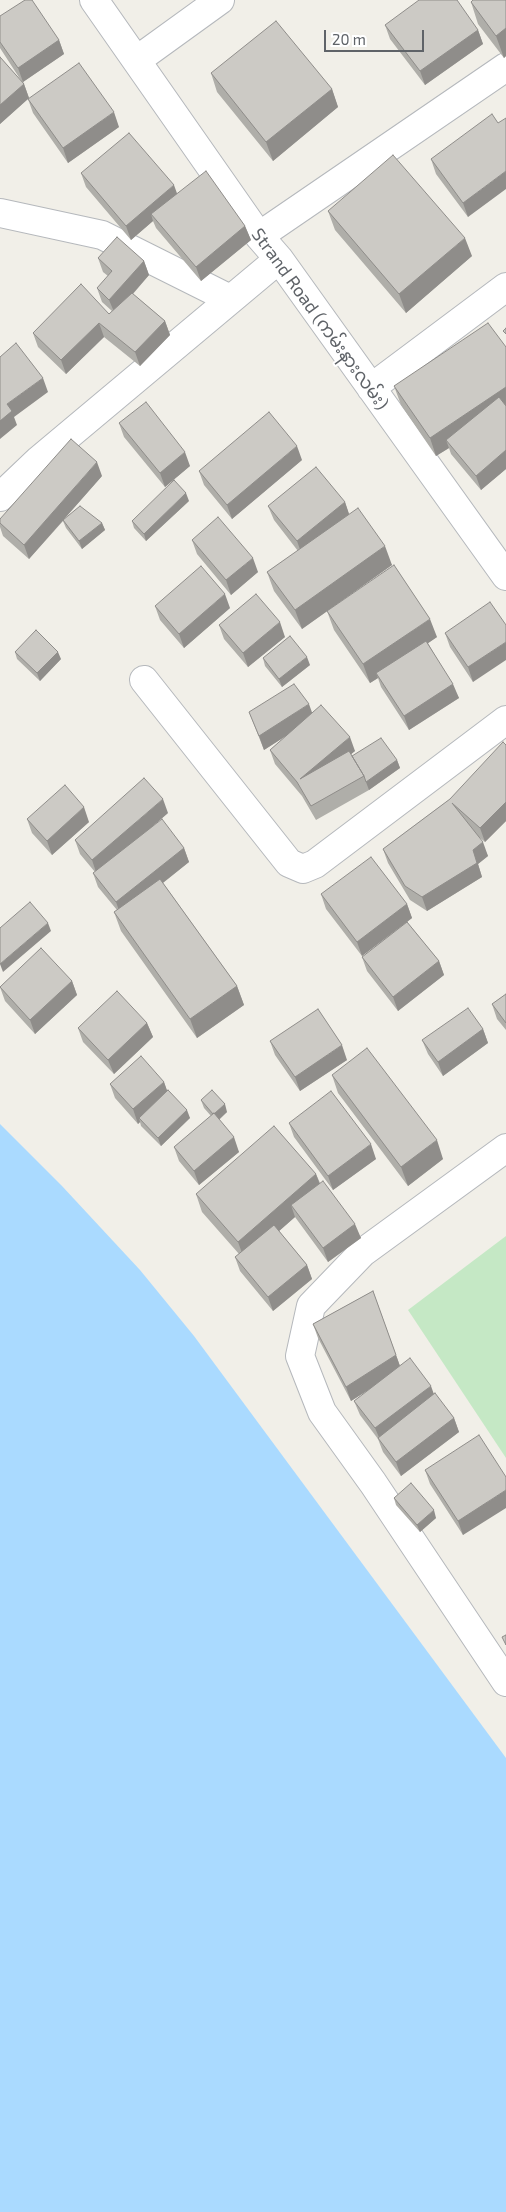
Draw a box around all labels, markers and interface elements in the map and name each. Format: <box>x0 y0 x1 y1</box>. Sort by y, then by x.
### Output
scale bar <box>326 20 426 52</box>
text: 20 m <box>332 30 366 48</box>
street label: Strand Road (ကမ်းနားလမ်း) <box>247 224 393 414</box>

